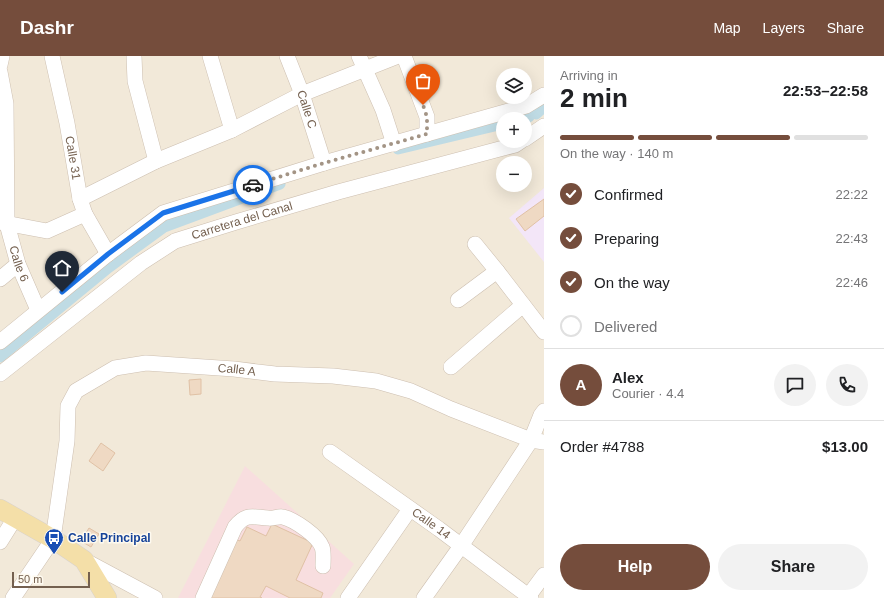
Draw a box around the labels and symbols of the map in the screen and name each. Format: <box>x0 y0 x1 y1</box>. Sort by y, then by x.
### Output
pin <box>406 64 440 105</box>
street label: Calle C <box>294 88 320 131</box>
street label: Calle 31 <box>62 135 84 181</box>
courier <box>233 165 273 205</box>
street label: Carretera del Canal <box>190 199 294 242</box>
street label: Calle 6 <box>6 244 32 284</box>
pin <box>45 251 79 292</box>
street label: Calle A <box>217 361 257 379</box>
street label: Calle 14 <box>409 505 454 542</box>
bus stop icon: Calle Principal <box>43 527 65 555</box>
place label: Calle Principal <box>68 531 151 545</box>
scale bar <box>12 570 90 589</box>

